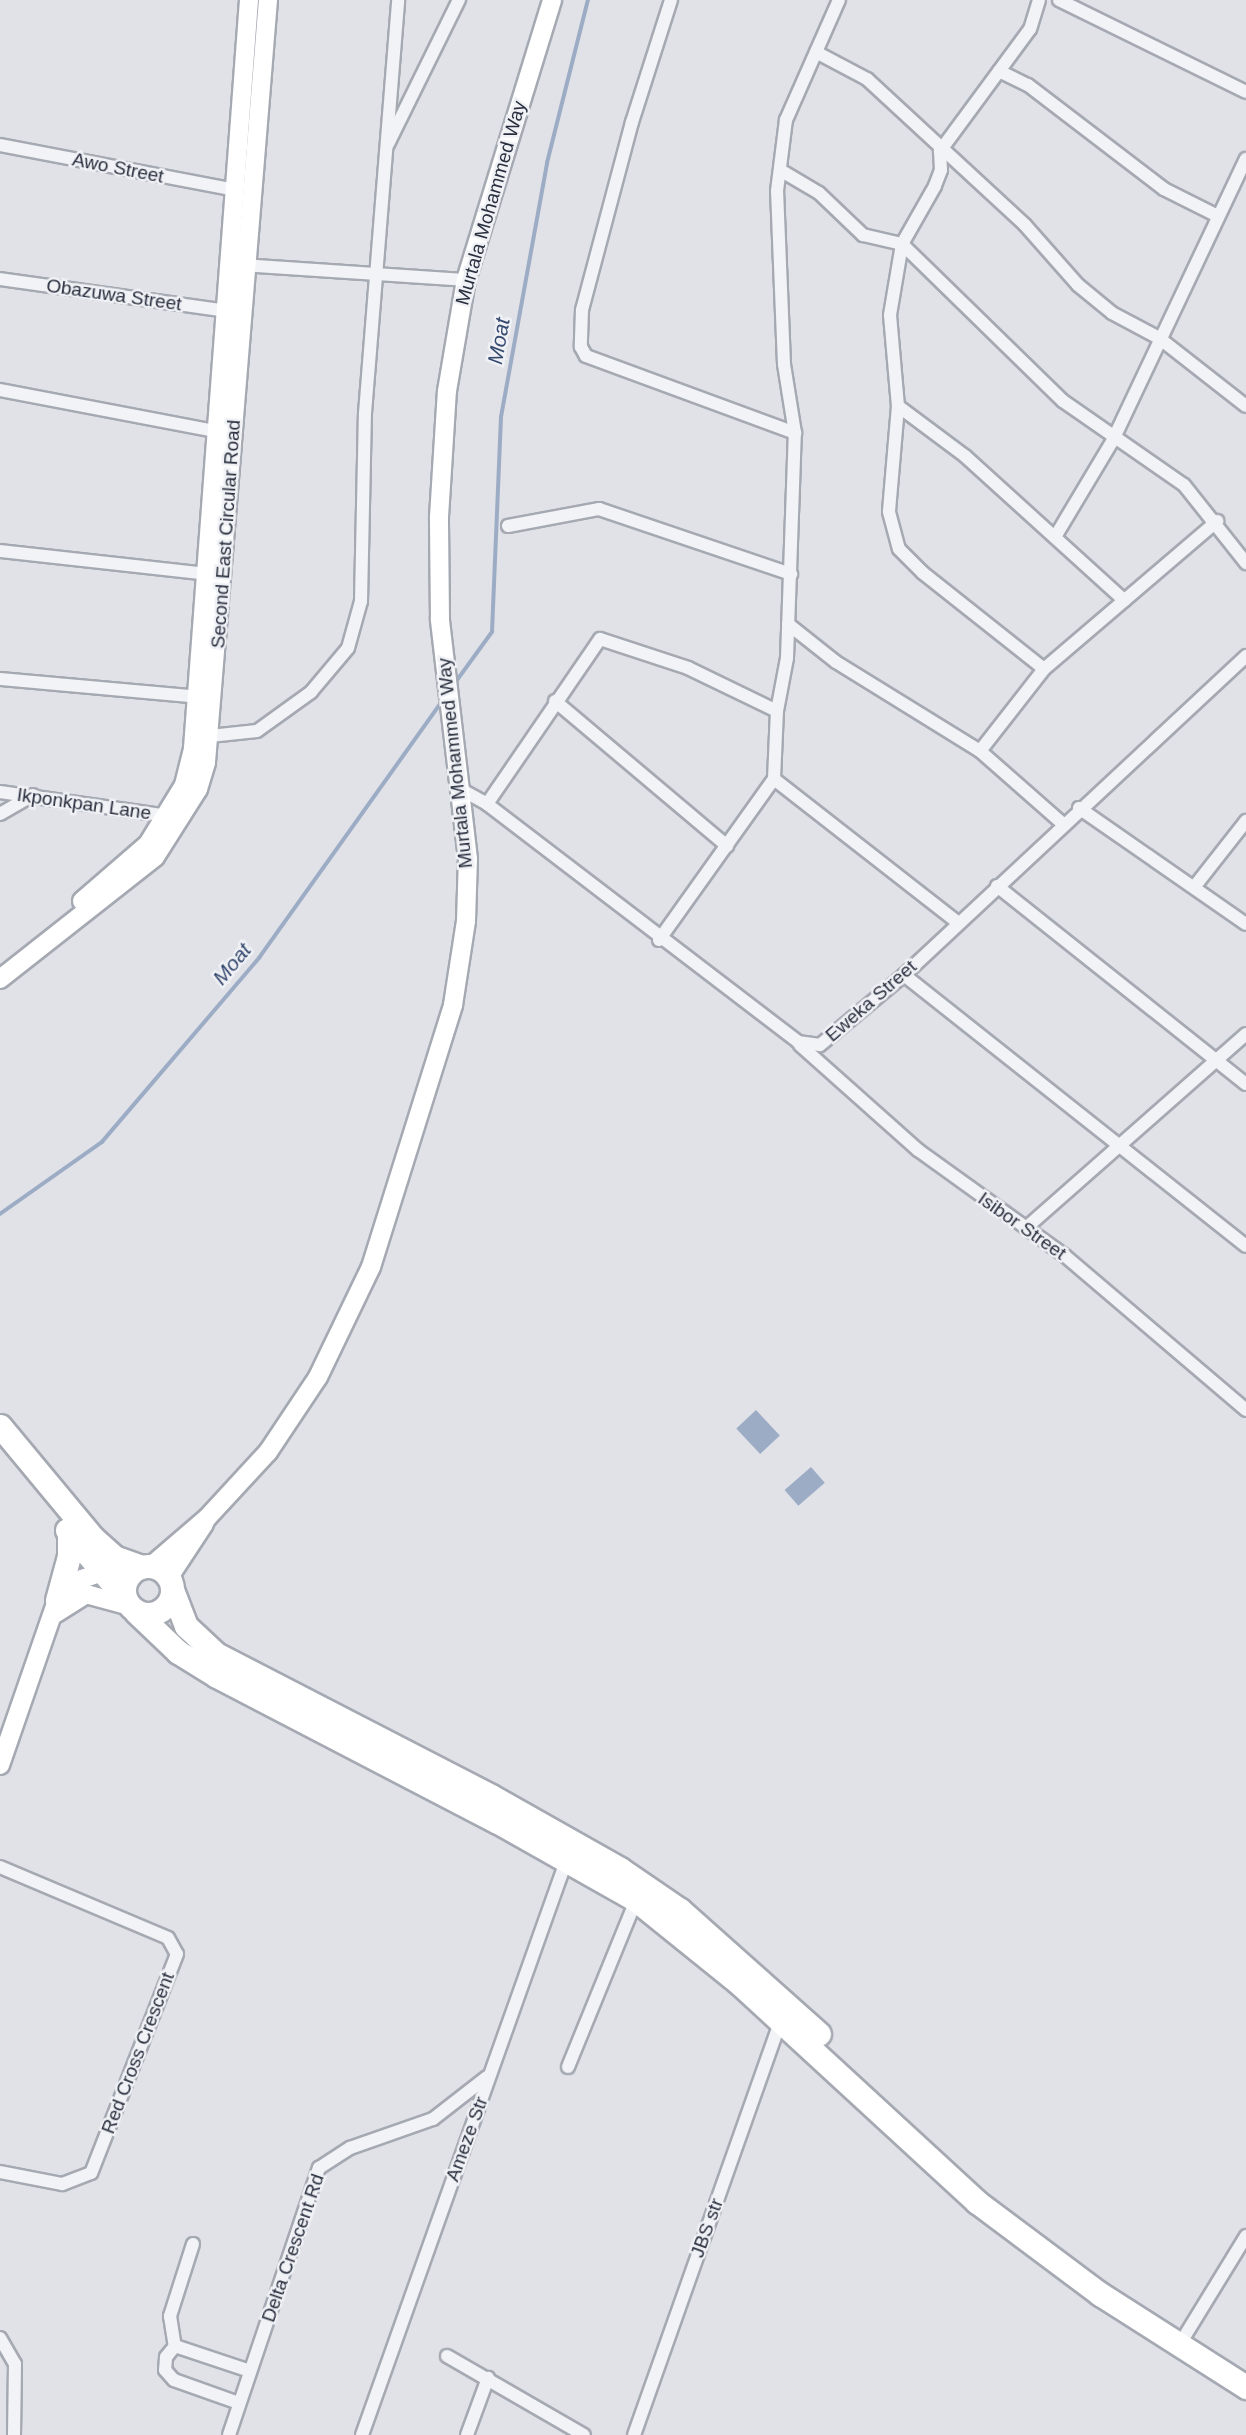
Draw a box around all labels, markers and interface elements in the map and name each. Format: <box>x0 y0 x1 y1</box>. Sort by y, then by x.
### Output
street label: Murtala Mohammed Way <box>451 98 531 308</box>
street label: Awo Street <box>70 148 166 188</box>
street label: Obazuwa Street <box>45 274 183 316</box>
water label: Moat <box>483 316 515 366</box>
street label: Second East Circular Road <box>207 419 245 649</box>
street label: Murtala Mohammed Way <box>433 657 477 869</box>
street label: Ikponkpan Lane <box>15 783 153 825</box>
water label: Moat <box>207 938 257 990</box>
street label: Eweka Street <box>821 955 921 1047</box>
street label: Isibor Street <box>974 1187 1070 1265</box>
street label: Red Cross Crescent <box>97 1969 179 2137</box>
street label: Ameze Str <box>441 2093 493 2185</box>
street label: Delta Crescent Rd <box>257 2171 329 2325</box>
street label: JBS str <box>686 2195 728 2261</box>

